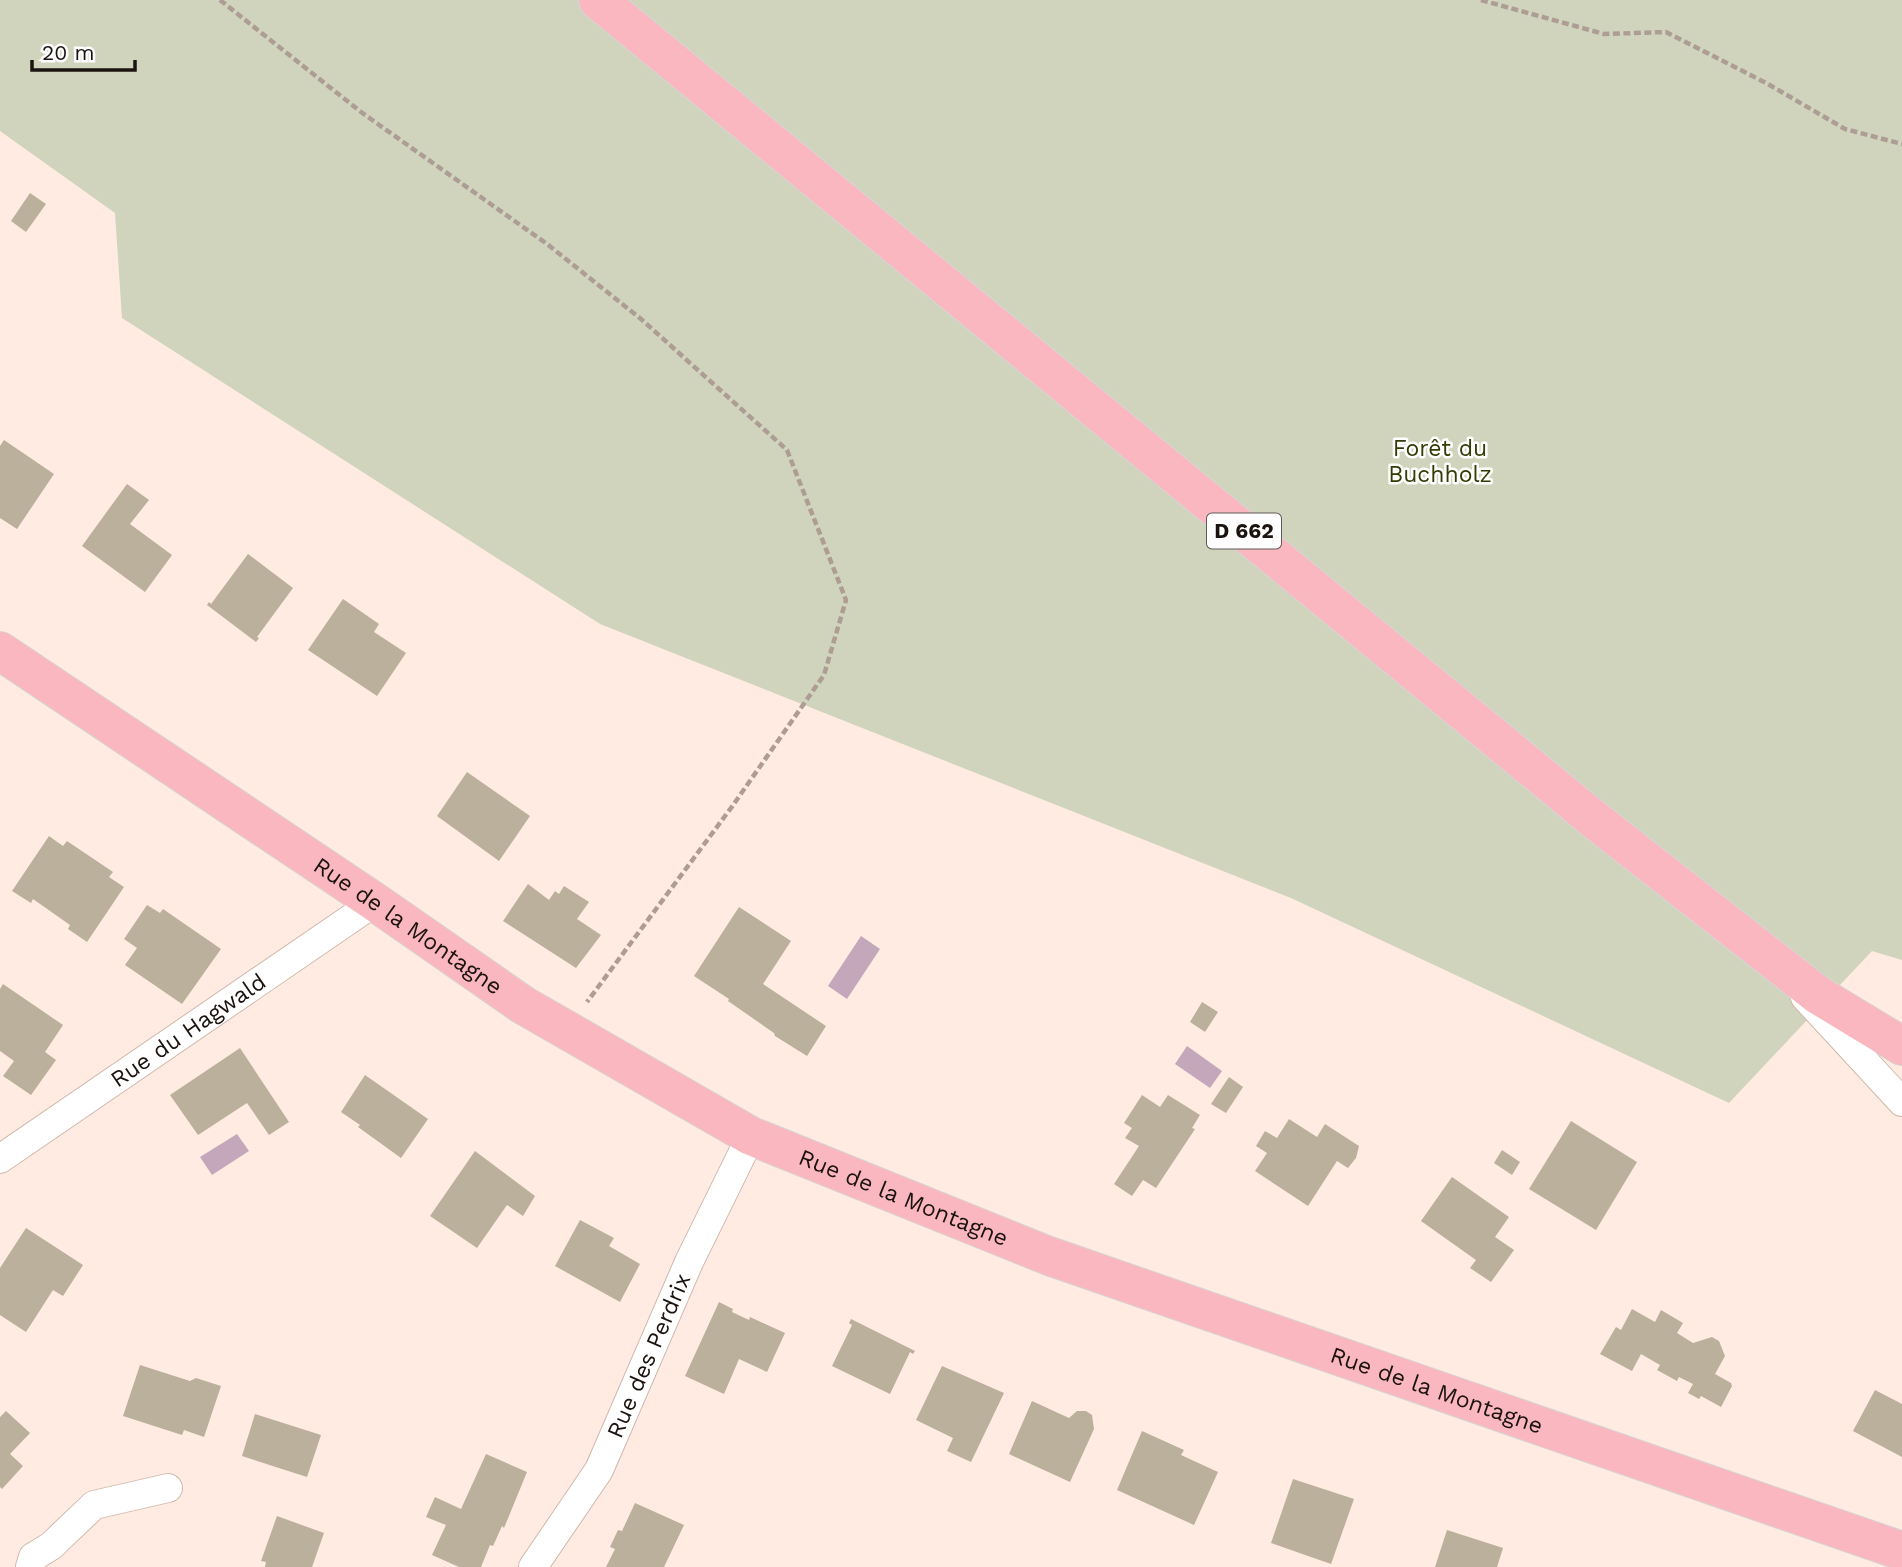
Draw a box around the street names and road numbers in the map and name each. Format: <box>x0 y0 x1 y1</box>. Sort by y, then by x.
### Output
road number: D 662 <box>1207 514 1281 548</box>
street label: Rue de la Montagne <box>308 852 507 1000</box>
street label: Rue du Hagwald <box>106 968 271 1093</box>
street label: Rue de la Montagne <box>795 1144 1012 1252</box>
street label: Rue des Perdrix <box>602 1269 696 1442</box>
street label: Rue de la Montagne <box>1327 1341 1546 1440</box>

